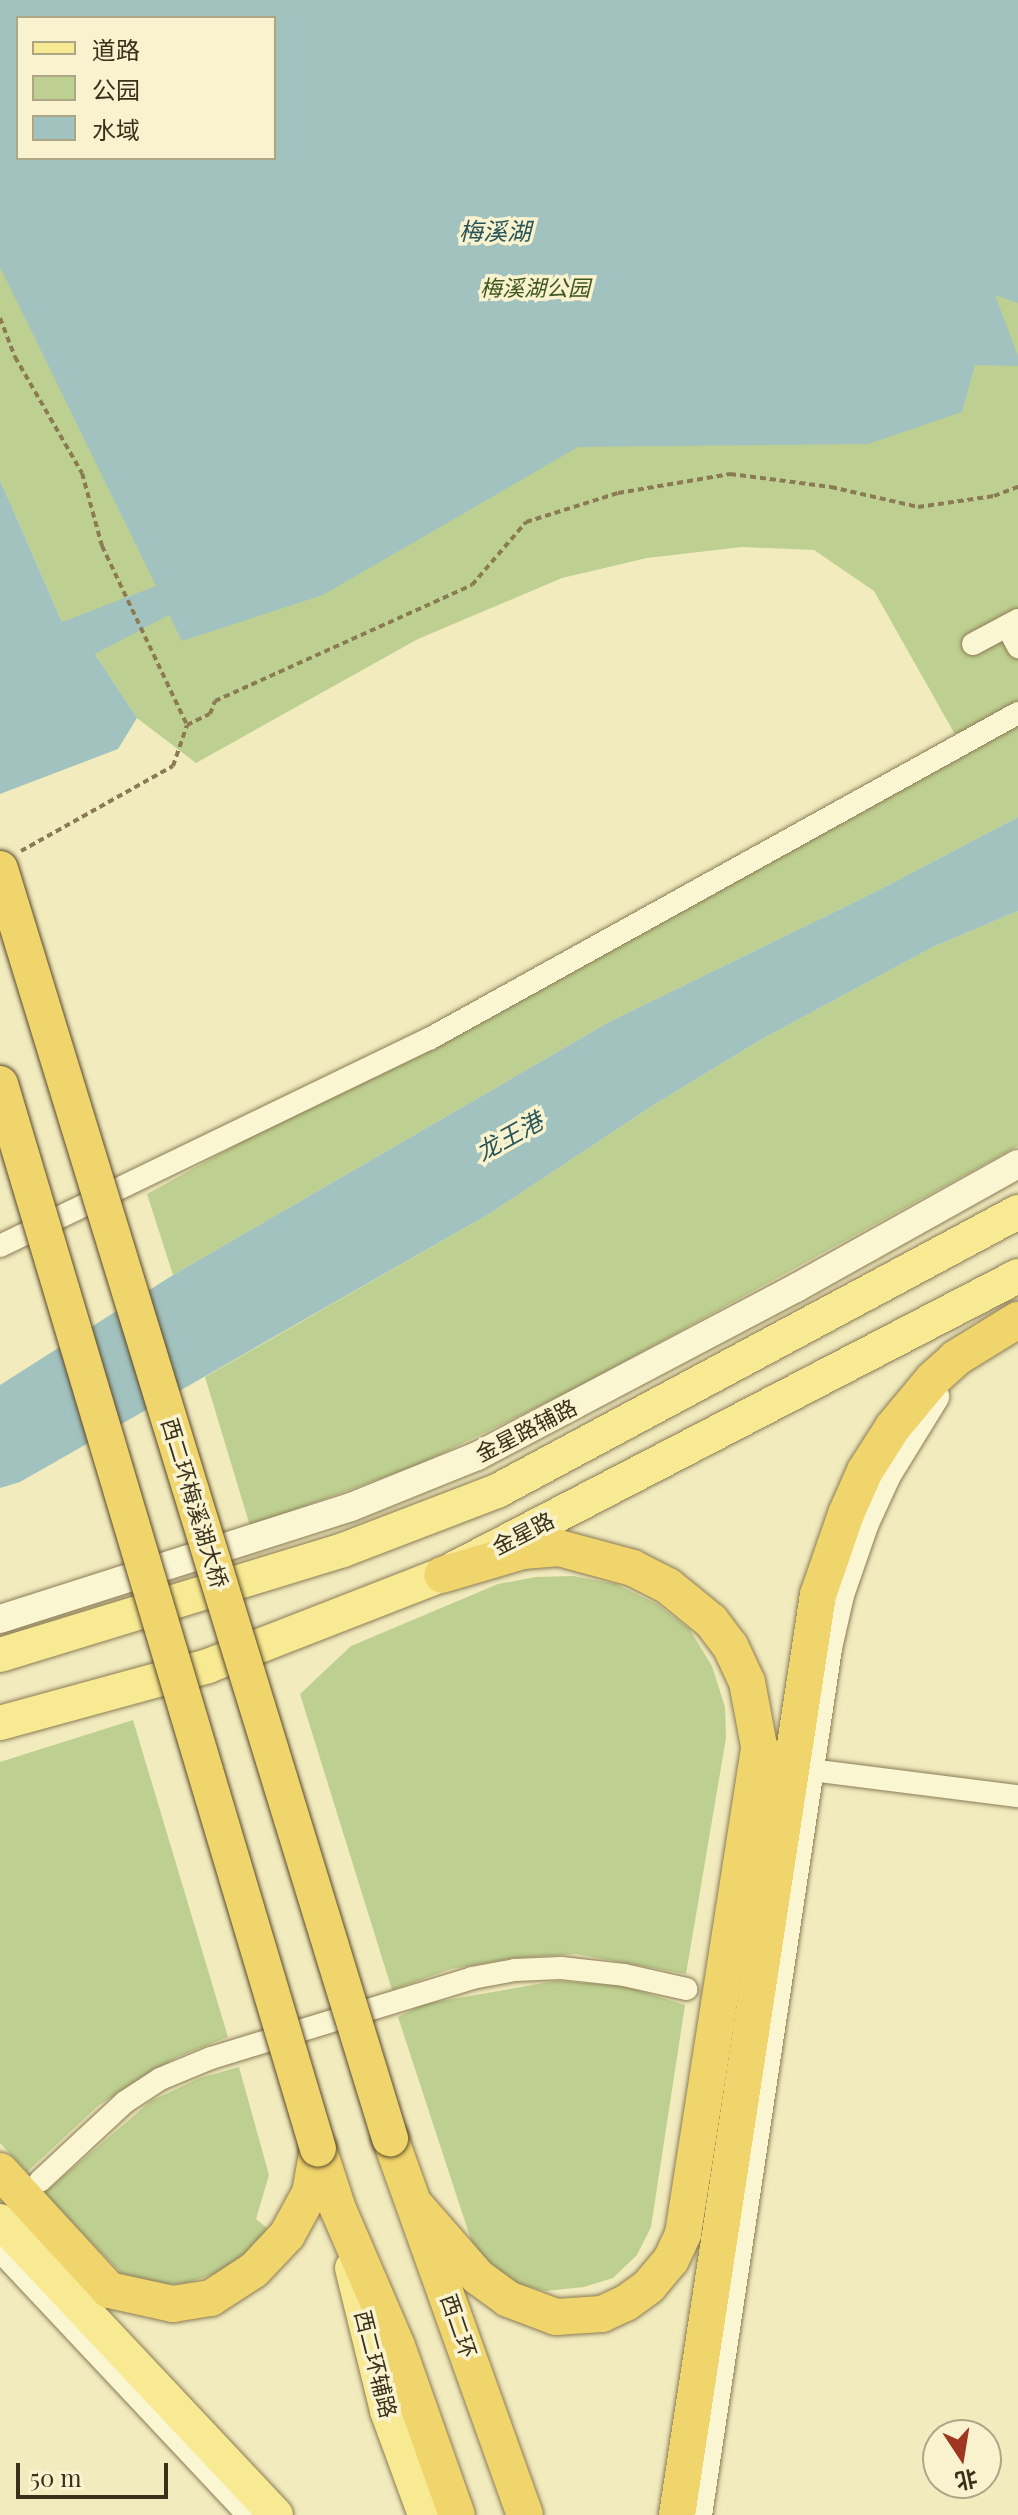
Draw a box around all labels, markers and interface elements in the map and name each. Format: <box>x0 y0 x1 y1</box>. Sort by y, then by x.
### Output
legend <box>16 16 276 160</box>
text: 道路 <box>92 33 140 65</box>
text: 公园 <box>92 73 140 105</box>
text: 水域 <box>92 113 140 145</box>
water label: 梅溪湖 <box>459 217 531 245</box>
park label: 梅溪湖公园 <box>480 275 590 301</box>
water label: 龙王港 <box>471 1106 547 1166</box>
street label: 金星路辅路 <box>471 1393 581 1467</box>
street label: 西二环梅溪湖大桥 <box>157 1415 233 1591</box>
street label: 金星路 <box>488 1506 558 1560</box>
street label: 西二环 <box>436 2291 482 2361</box>
street label: 西二环辅路 <box>350 2307 402 2421</box>
north arrow <box>922 2419 1002 2499</box>
scale bar <box>20 2447 172 2497</box>
text: 50 m <box>30 2461 82 2493</box>
text: 北 <box>953 2464 980 2497</box>

